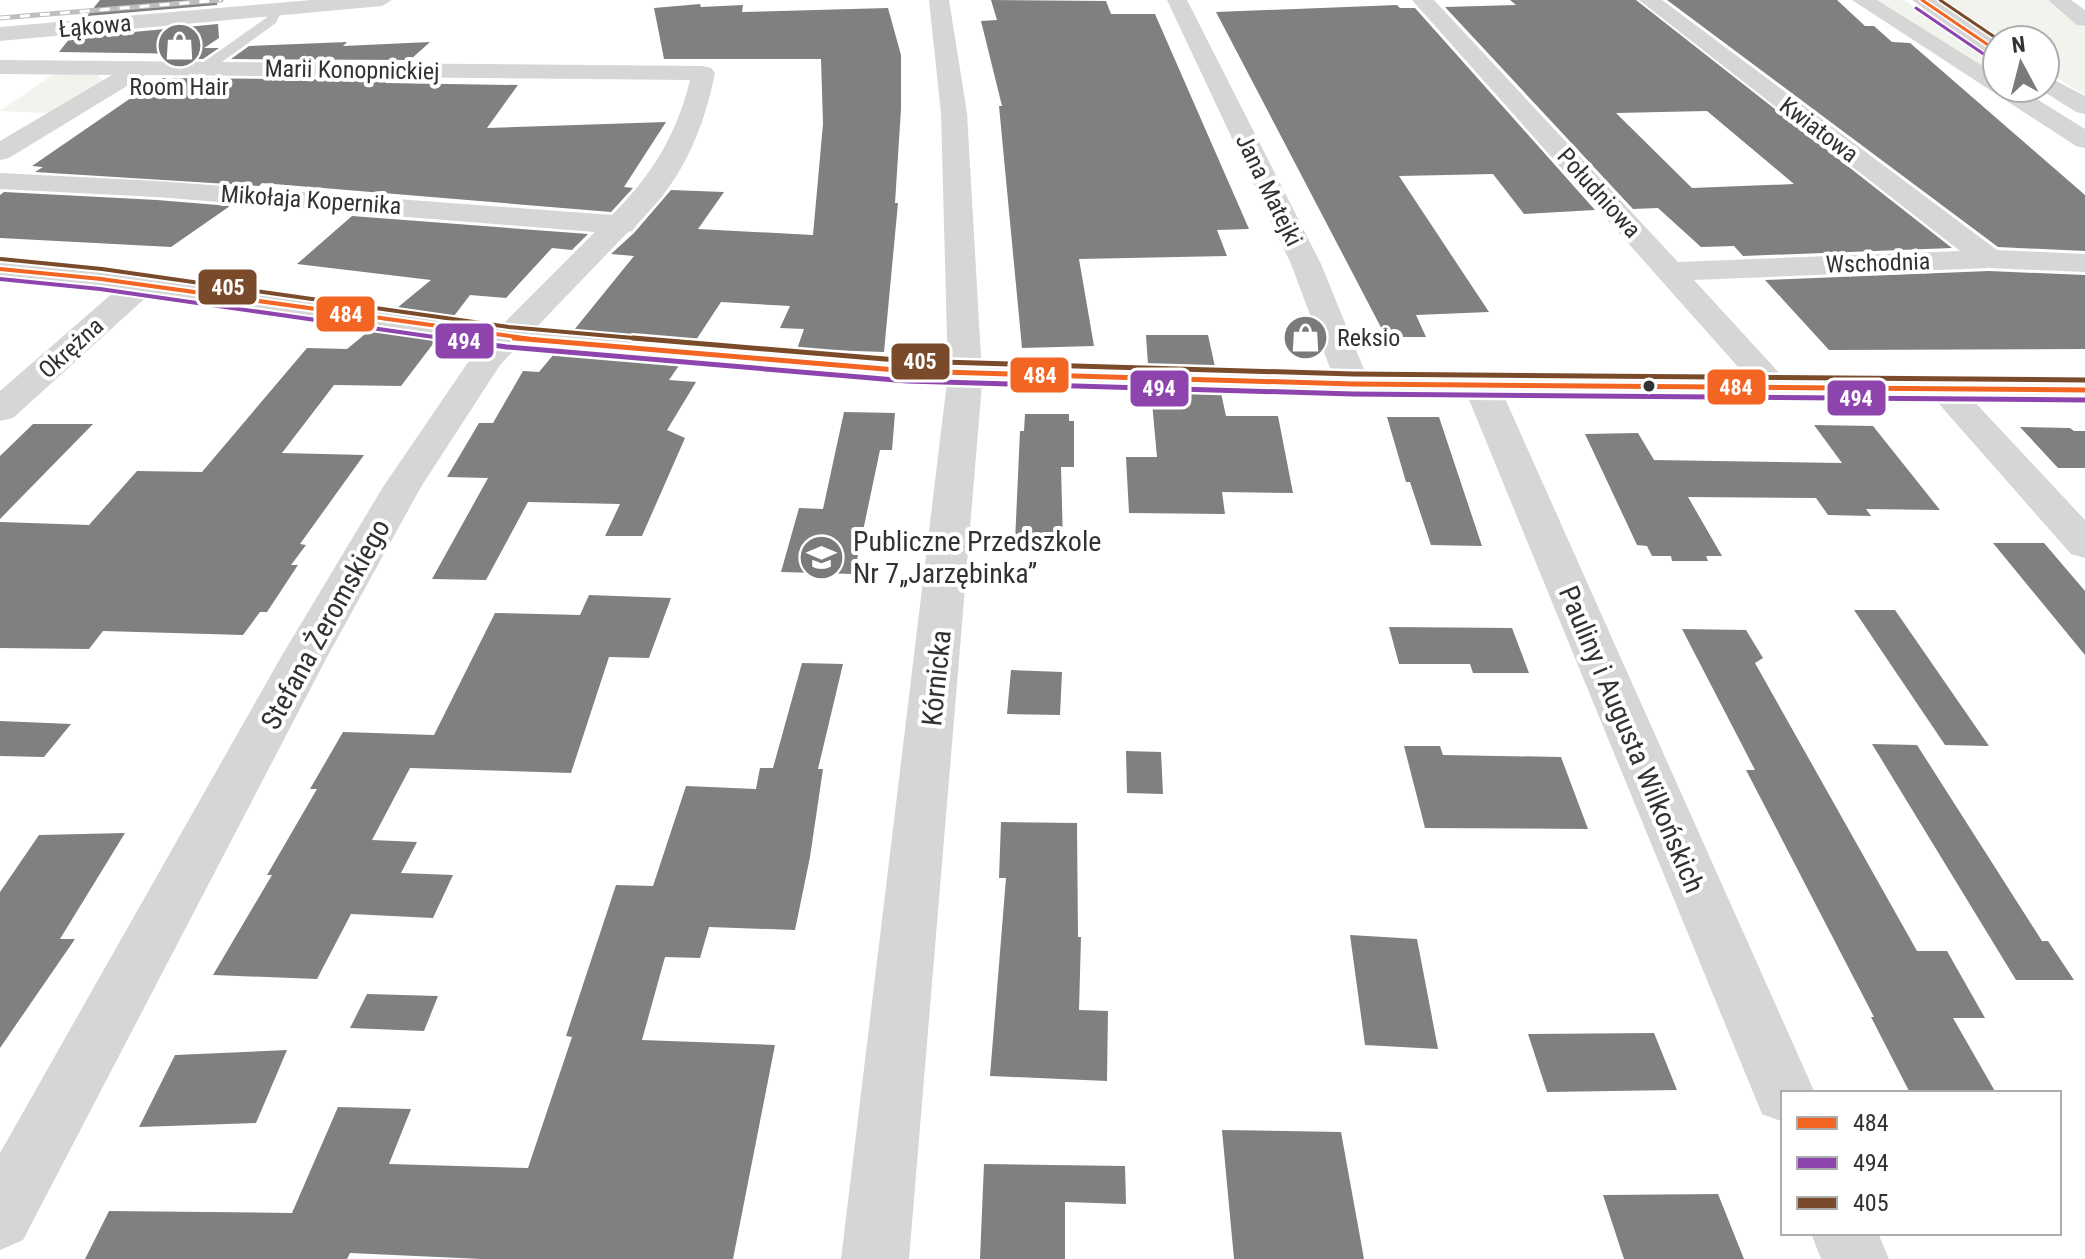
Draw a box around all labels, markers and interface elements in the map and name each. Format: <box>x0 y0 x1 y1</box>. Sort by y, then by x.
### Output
street label: Łąkowa <box>57 9 133 43</box>
shop icon: Room Hair <box>155 21 203 69</box>
north arrow <box>1981 24 2061 104</box>
text: N <box>2010 31 2027 58</box>
street label: Marii Konopnickiej <box>264 54 440 86</box>
place label: Room Hair <box>129 73 229 101</box>
street label: Kwiatowa <box>1774 91 1864 169</box>
street label: Jana Matejki <box>1230 129 1308 251</box>
street label: Południowa <box>1551 142 1647 244</box>
street label: Mikołaja Kopernika <box>220 180 402 220</box>
street label: Wschodnia <box>1825 247 1931 279</box>
line badge: 405 <box>197 268 258 306</box>
text: 405 <box>211 275 245 300</box>
line badge: 484 <box>315 295 376 333</box>
text: 484 <box>329 302 363 327</box>
street label: Okrężna <box>33 312 109 384</box>
shop icon: Reksio <box>1282 314 1330 362</box>
line badge: 494 <box>434 322 495 360</box>
place label: Reksio <box>1337 324 1400 352</box>
text: 494 <box>447 329 481 354</box>
line badge: 405 <box>890 342 951 381</box>
text: 405 <box>903 349 937 374</box>
line badge: 484 <box>1009 356 1070 394</box>
text: 484 <box>1023 363 1057 388</box>
line badge: 484 <box>1706 368 1767 406</box>
line badge: 494 <box>1129 369 1190 408</box>
text: 484 <box>1719 375 1753 400</box>
text: 494 <box>1142 376 1176 401</box>
unlabelled marker <box>1641 378 1657 394</box>
line badge: 494 <box>1826 379 1887 417</box>
text: 494 <box>1839 386 1873 411</box>
street label: Stefana Żeromskiego <box>254 513 397 735</box>
place label: Publiczne Przedszkole Nr 7„Jarzębinka” <box>853 525 1101 590</box>
school or university icon: Publiczne Przedszkole Nr 7„Jarzębinka” <box>798 533 846 581</box>
street label: Pauliny i Augusta Wilkońskich <box>1552 581 1711 898</box>
street label: Kórnicka <box>915 628 958 728</box>
legend <box>1781 1091 2061 1235</box>
text: 484 <box>1853 1109 1889 1137</box>
text: 494 <box>1853 1149 1889 1177</box>
text: 405 <box>1853 1189 1889 1217</box>

